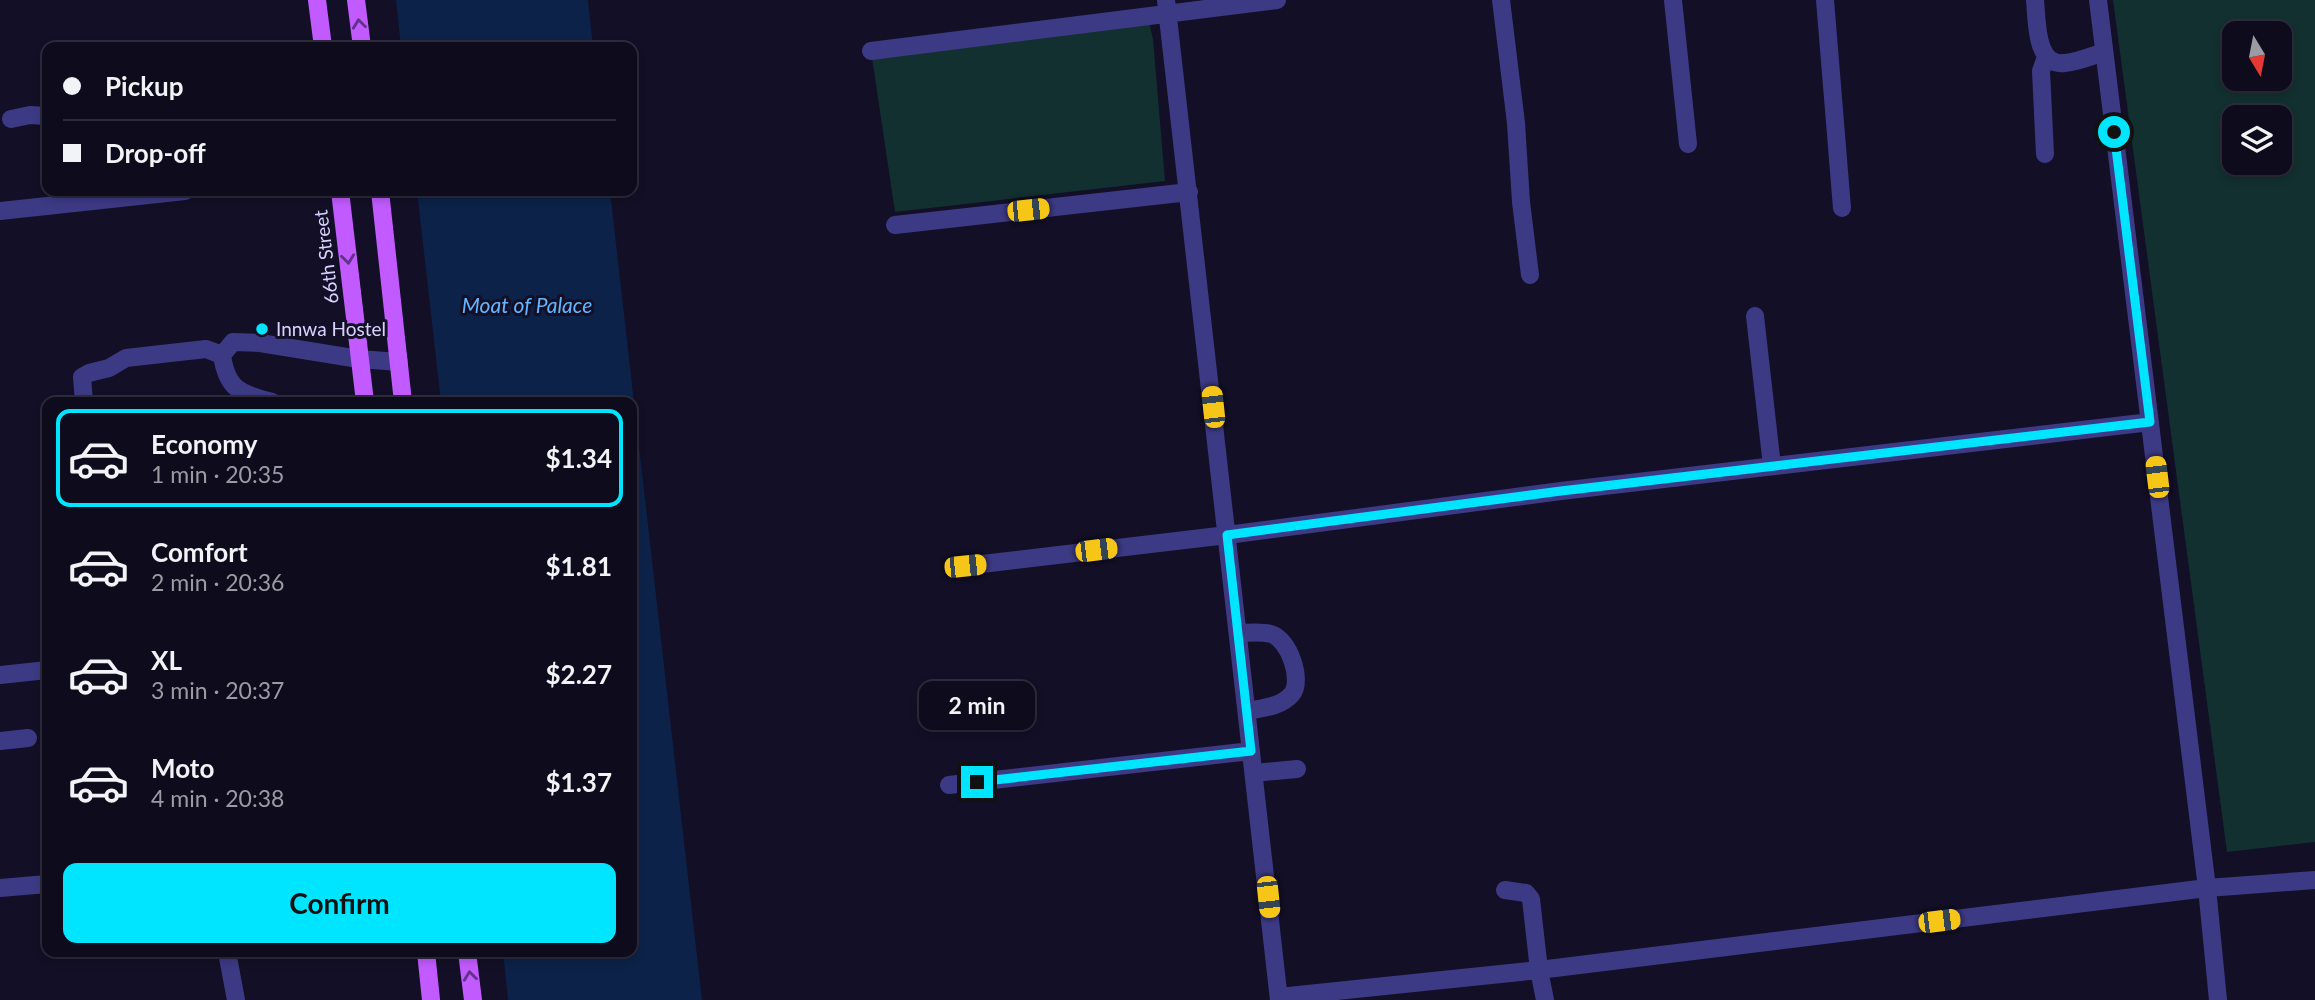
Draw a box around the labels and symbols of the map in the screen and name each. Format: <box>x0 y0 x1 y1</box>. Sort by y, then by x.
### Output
one-way arrow <box>352 18 367 29</box>
north arrow <box>2222 21 2292 91</box>
route start <box>2098 116 2130 148</box>
car <box>1007 197 1050 223</box>
street label: 66th Street <box>308 209 343 305</box>
one-way arrow <box>340 253 355 264</box>
water label: Moat of Palace <box>462 292 592 317</box>
place label: Innwa Hostel <box>276 317 386 340</box>
marker: Innwa Hostel <box>254 321 270 337</box>
car <box>1201 385 1226 429</box>
car <box>2145 455 2170 499</box>
car <box>1074 537 1119 563</box>
car <box>944 553 987 579</box>
callout: 2 min <box>919 680 1035 730</box>
route end <box>961 766 993 798</box>
car <box>1256 875 1281 919</box>
car <box>1917 908 1962 934</box>
one-way arrow <box>463 970 478 982</box>

